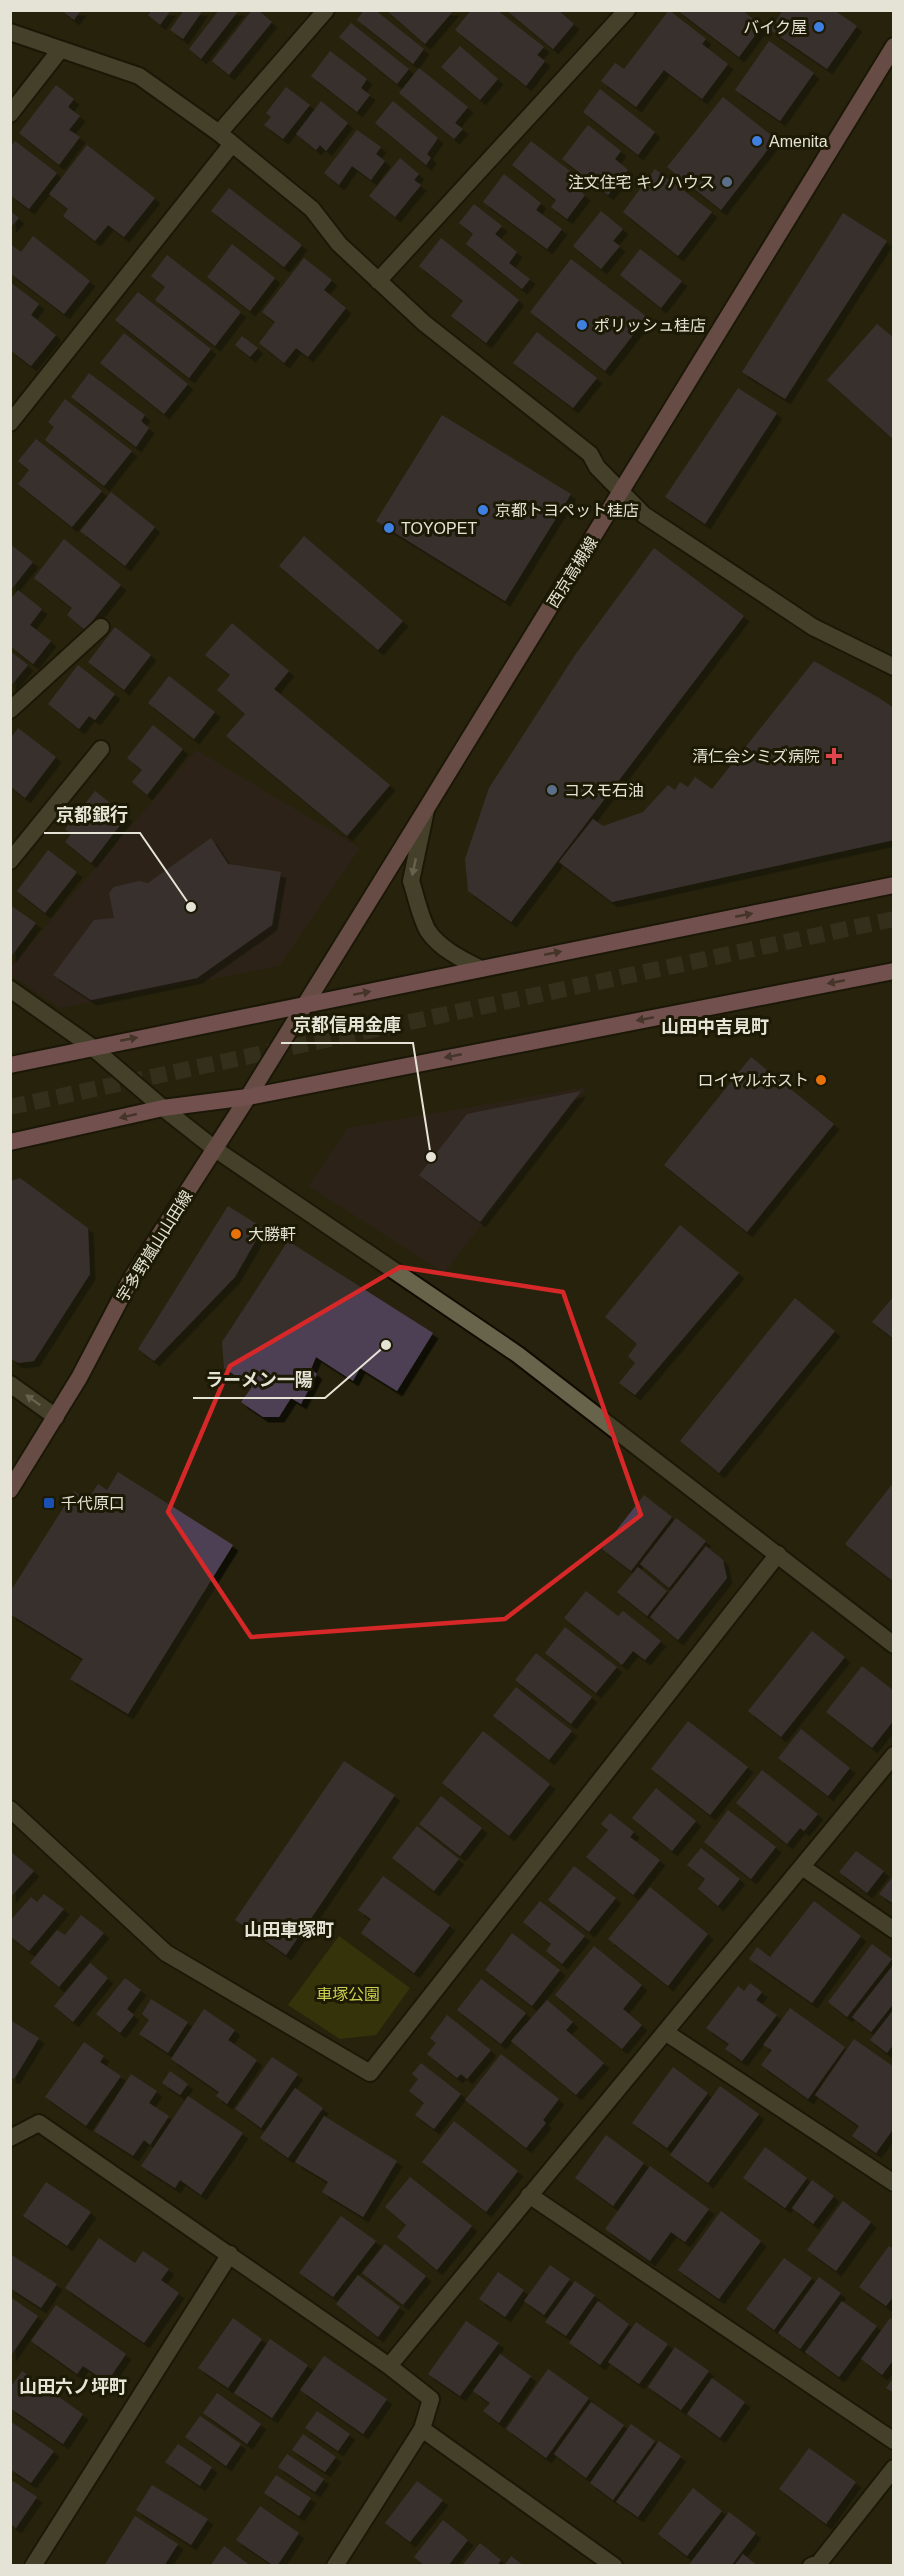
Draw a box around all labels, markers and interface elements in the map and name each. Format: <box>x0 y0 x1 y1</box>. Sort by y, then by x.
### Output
place label: バイク屋 <box>743 19 807 36</box>
marker: バイク屋 <box>812 20 826 34</box>
place label: Amenita <box>769 133 828 150</box>
marker: Amenita <box>750 134 764 148</box>
place label: 注文住宅 キノハウス <box>568 174 715 191</box>
marker: 注文住宅 キノハウス <box>720 175 734 189</box>
place label: ポリッシュ桂店 <box>594 317 706 334</box>
marker: ポリッシュ桂店 <box>575 318 589 332</box>
place label: 京都トヨペット桂店 <box>495 502 639 519</box>
marker: 京都トヨペット桂店 <box>476 503 490 517</box>
place label: TOYOPET <box>401 520 477 537</box>
marker: TOYOPET <box>382 521 396 535</box>
street label: 西京高槻線 <box>544 534 601 611</box>
marker: 清仁会シミズ病院 <box>825 747 843 765</box>
place label: 清仁会シミズ病院 <box>692 748 820 765</box>
place label: コスモ石油 <box>564 782 644 799</box>
marker: コスモ石油 <box>545 783 559 797</box>
callout: 京都銀行 <box>44 797 140 833</box>
text: 京都銀行 <box>56 804 128 825</box>
one-way arrow <box>409 857 418 876</box>
one-way arrow <box>735 910 754 919</box>
one-way arrow <box>543 948 562 957</box>
one-way arrow <box>826 978 845 987</box>
one-way arrow <box>353 988 372 997</box>
callout: 京都信用金庫 <box>281 1007 413 1043</box>
text: 京都信用金庫 <box>293 1015 401 1035</box>
one-way arrow <box>635 1015 654 1024</box>
district label: 山田中吉見町 <box>661 1017 769 1037</box>
one-way arrow <box>120 1034 139 1043</box>
one-way arrow <box>443 1052 462 1061</box>
place label: ロイヤルホスト <box>697 1072 809 1089</box>
marker: ロイヤルホスト <box>814 1073 828 1087</box>
one-way arrow <box>119 1112 138 1121</box>
street label: 宇多野嵐山山田線 <box>113 1187 196 1305</box>
place label: 大勝軒 <box>248 1226 296 1243</box>
marker: 大勝軒 <box>229 1227 243 1241</box>
callout: ラーメン一陽 <box>193 1362 325 1398</box>
text: ラーメン一陽 <box>205 1370 313 1390</box>
one-way arrow <box>26 1394 42 1406</box>
place label: 千代原口 <box>61 1495 125 1512</box>
marker: 千代原口 <box>42 1496 56 1510</box>
district label: 山田車塚町 <box>244 1920 334 1940</box>
park label: 車塚公園 <box>316 1986 380 2003</box>
district label: 山田六ノ坪町 <box>19 2377 127 2397</box>

